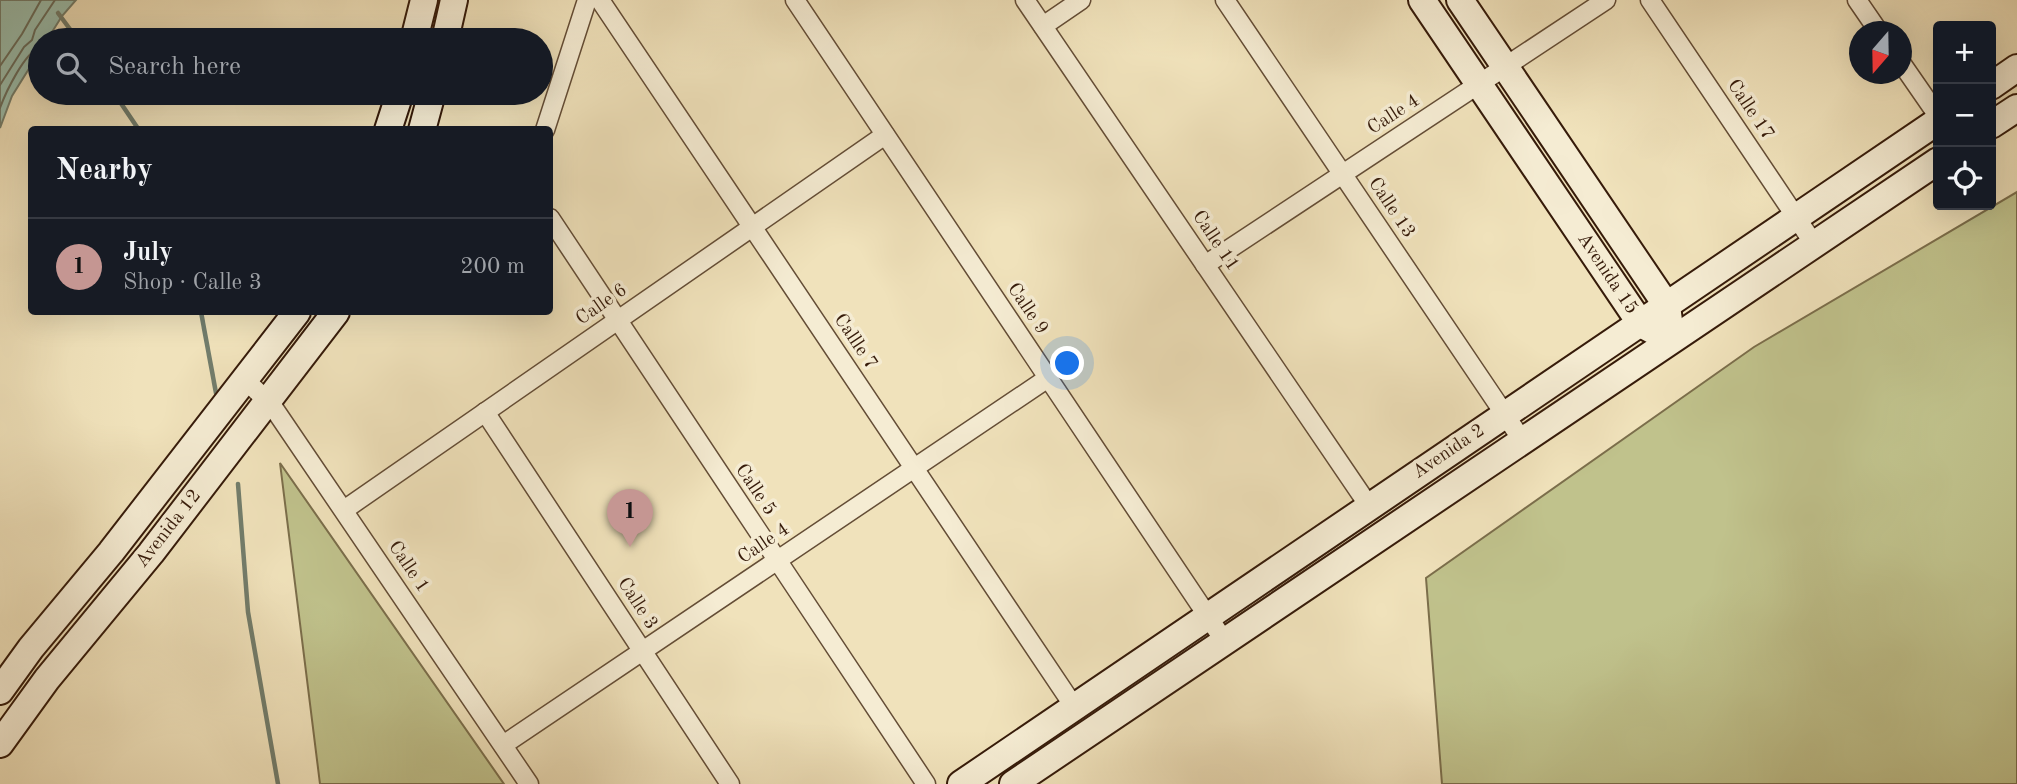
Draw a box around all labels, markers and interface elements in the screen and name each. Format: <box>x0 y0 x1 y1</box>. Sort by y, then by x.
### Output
north arrow <box>1849 21 1912 84</box>
map controls <box>1933 21 1996 210</box>
button: + <box>1933 21 1996 84</box>
search box <box>28 28 553 105</box>
icon: search <box>52 48 90 86</box>
text: Search here <box>108 54 241 80</box>
street label: Calle 17 <box>1723 76 1777 144</box>
button: − <box>1933 84 1996 147</box>
street label: Calle 4 <box>1365 91 1423 139</box>
button: locate <box>1933 147 1996 210</box>
text: Nearby <box>56 156 153 186</box>
street label: Calle 13 <box>1364 174 1418 242</box>
street label: Calle 11 <box>1188 207 1242 275</box>
street label: Avenida 15 <box>1573 230 1641 318</box>
text: July <box>123 240 173 266</box>
text: 1 <box>72 255 86 278</box>
text: 200 m <box>460 255 525 278</box>
text: Shop · Calle 3 <box>123 271 262 294</box>
street label: Calle 9 <box>1003 280 1051 338</box>
street label: Calle 6 <box>573 281 631 329</box>
street label: Callle 7 <box>830 311 880 373</box>
your location <box>1050 346 1084 380</box>
street label: Avenida 2 <box>1410 421 1488 483</box>
street label: Calle 5 <box>731 461 779 519</box>
street label: Avenida 12 <box>133 486 205 572</box>
pin: 1 <box>607 489 653 547</box>
street label: Calle 4 <box>735 520 793 568</box>
street label: Calle 1 <box>384 538 432 596</box>
street label: Calle 3 <box>613 575 661 633</box>

